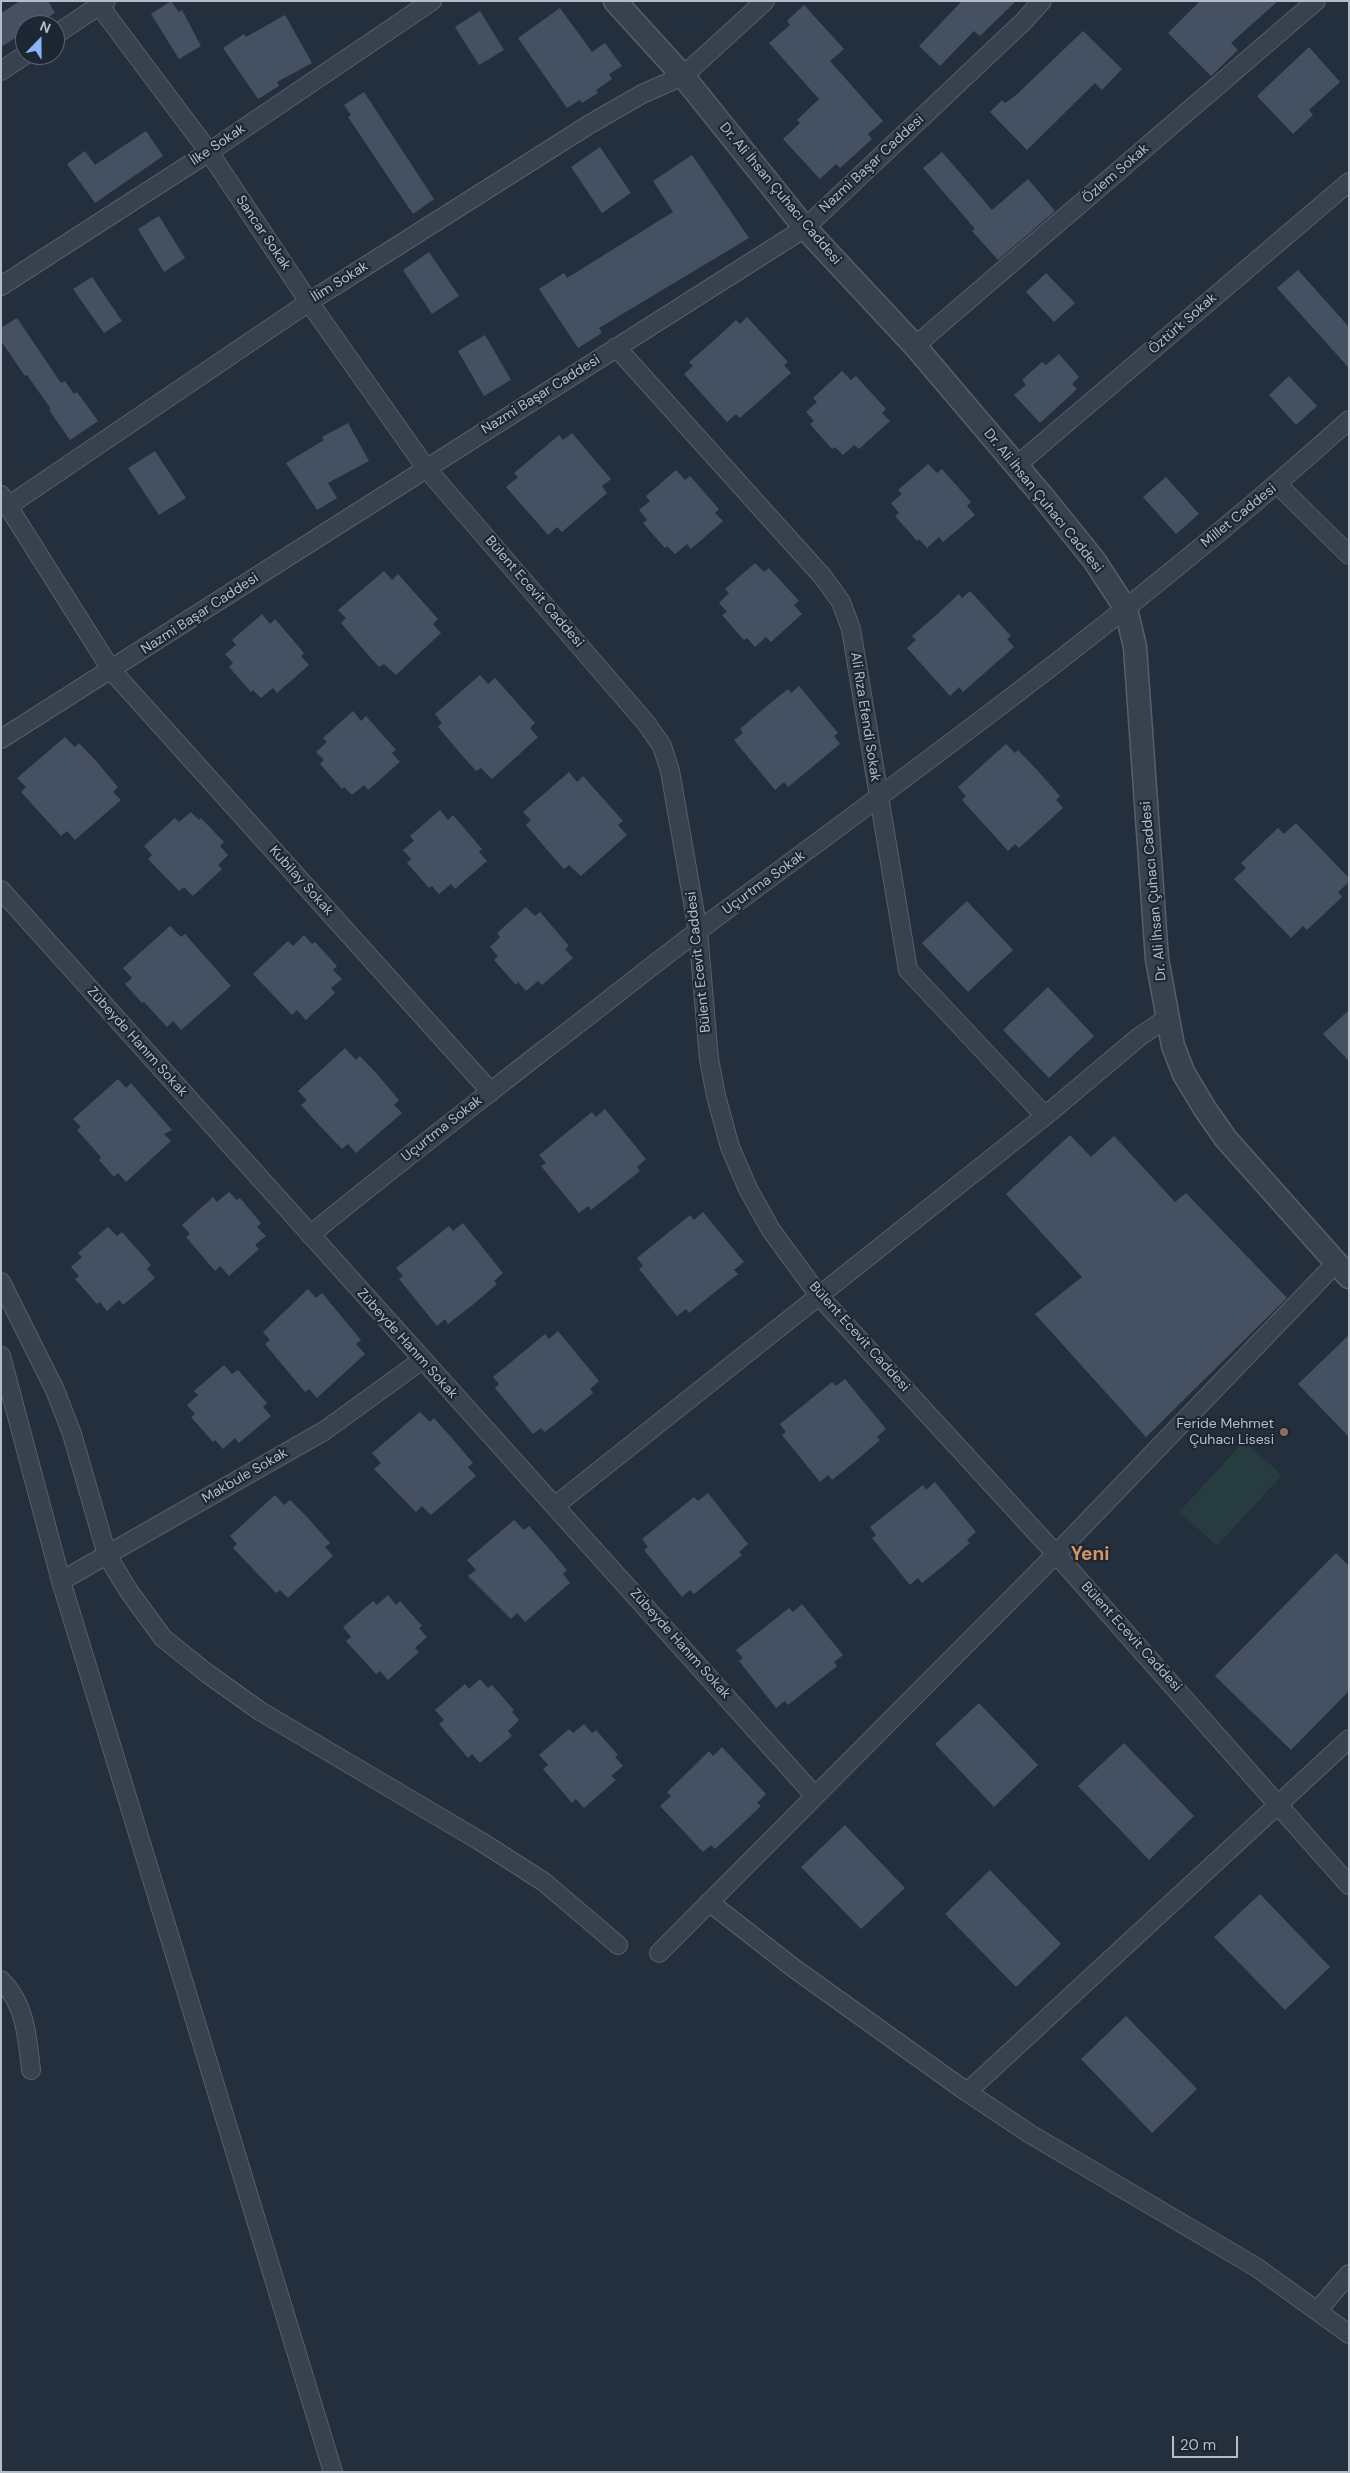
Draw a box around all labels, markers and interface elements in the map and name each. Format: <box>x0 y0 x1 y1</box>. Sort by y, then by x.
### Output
north arrow <box>15 15 65 65</box>
text: N <box>37 17 53 37</box>
street label: Nazmi Başar Caddesi <box>816 111 928 217</box>
street label: İlke Sokak <box>187 120 249 170</box>
street label: Dr. Ali İhsan Çuhacı Caddesi <box>716 120 844 268</box>
street label: Özlem Sokak <box>1079 141 1153 207</box>
street label: Sancar Sokak <box>232 192 294 274</box>
street label: İlim Sokak <box>308 258 372 306</box>
street label: Öztürk Sokak <box>1145 290 1221 358</box>
street label: Nazmi Başar Caddesi <box>479 352 603 438</box>
street label: Dr. Ali İhsan Çuhacı Caddesi <box>980 426 1106 576</box>
street label: Millet Caddesi <box>1198 481 1280 551</box>
street label: Bülent Ecevit Caddesi <box>481 533 587 651</box>
street label: Nazmi Başar Caddesi <box>138 570 262 658</box>
street label: Ali Rıza Efendi Sokak <box>846 651 884 783</box>
street label: Dr. Ali İhsan Çuhacı Caddesi <box>1138 801 1170 981</box>
street label: Kubilay Sokak <box>265 843 337 919</box>
street label: Uçurtma Sokak <box>720 847 808 919</box>
street label: Bülent Ecevit Caddesi <box>683 891 715 1033</box>
street label: Zübeyde Hanım Sokak <box>83 984 191 1100</box>
street label: Uçurtma Sokak <box>398 1092 486 1166</box>
street label: Bülent Ecevit Caddesi <box>805 1279 913 1395</box>
street label: Zübeyde Hanım Sokak <box>353 1286 461 1402</box>
place label: Feride Mehmet Çuhacı Lisesi <box>1176 1416 1274 1448</box>
marker: Feride Mehmet Çuhacı Lisesi <box>1278 1426 1290 1438</box>
street label: Makbule Sokak <box>199 1445 291 1507</box>
district label: Yeni <box>1071 1544 1109 1566</box>
street label: Bülent Ecevit Caddesi <box>1077 1579 1185 1695</box>
street label: Zübeyde Hanım Sokak <box>626 1586 734 1702</box>
scale bar <box>1175 2426 1241 2458</box>
text: 20 m <box>1180 2435 1216 2455</box>

